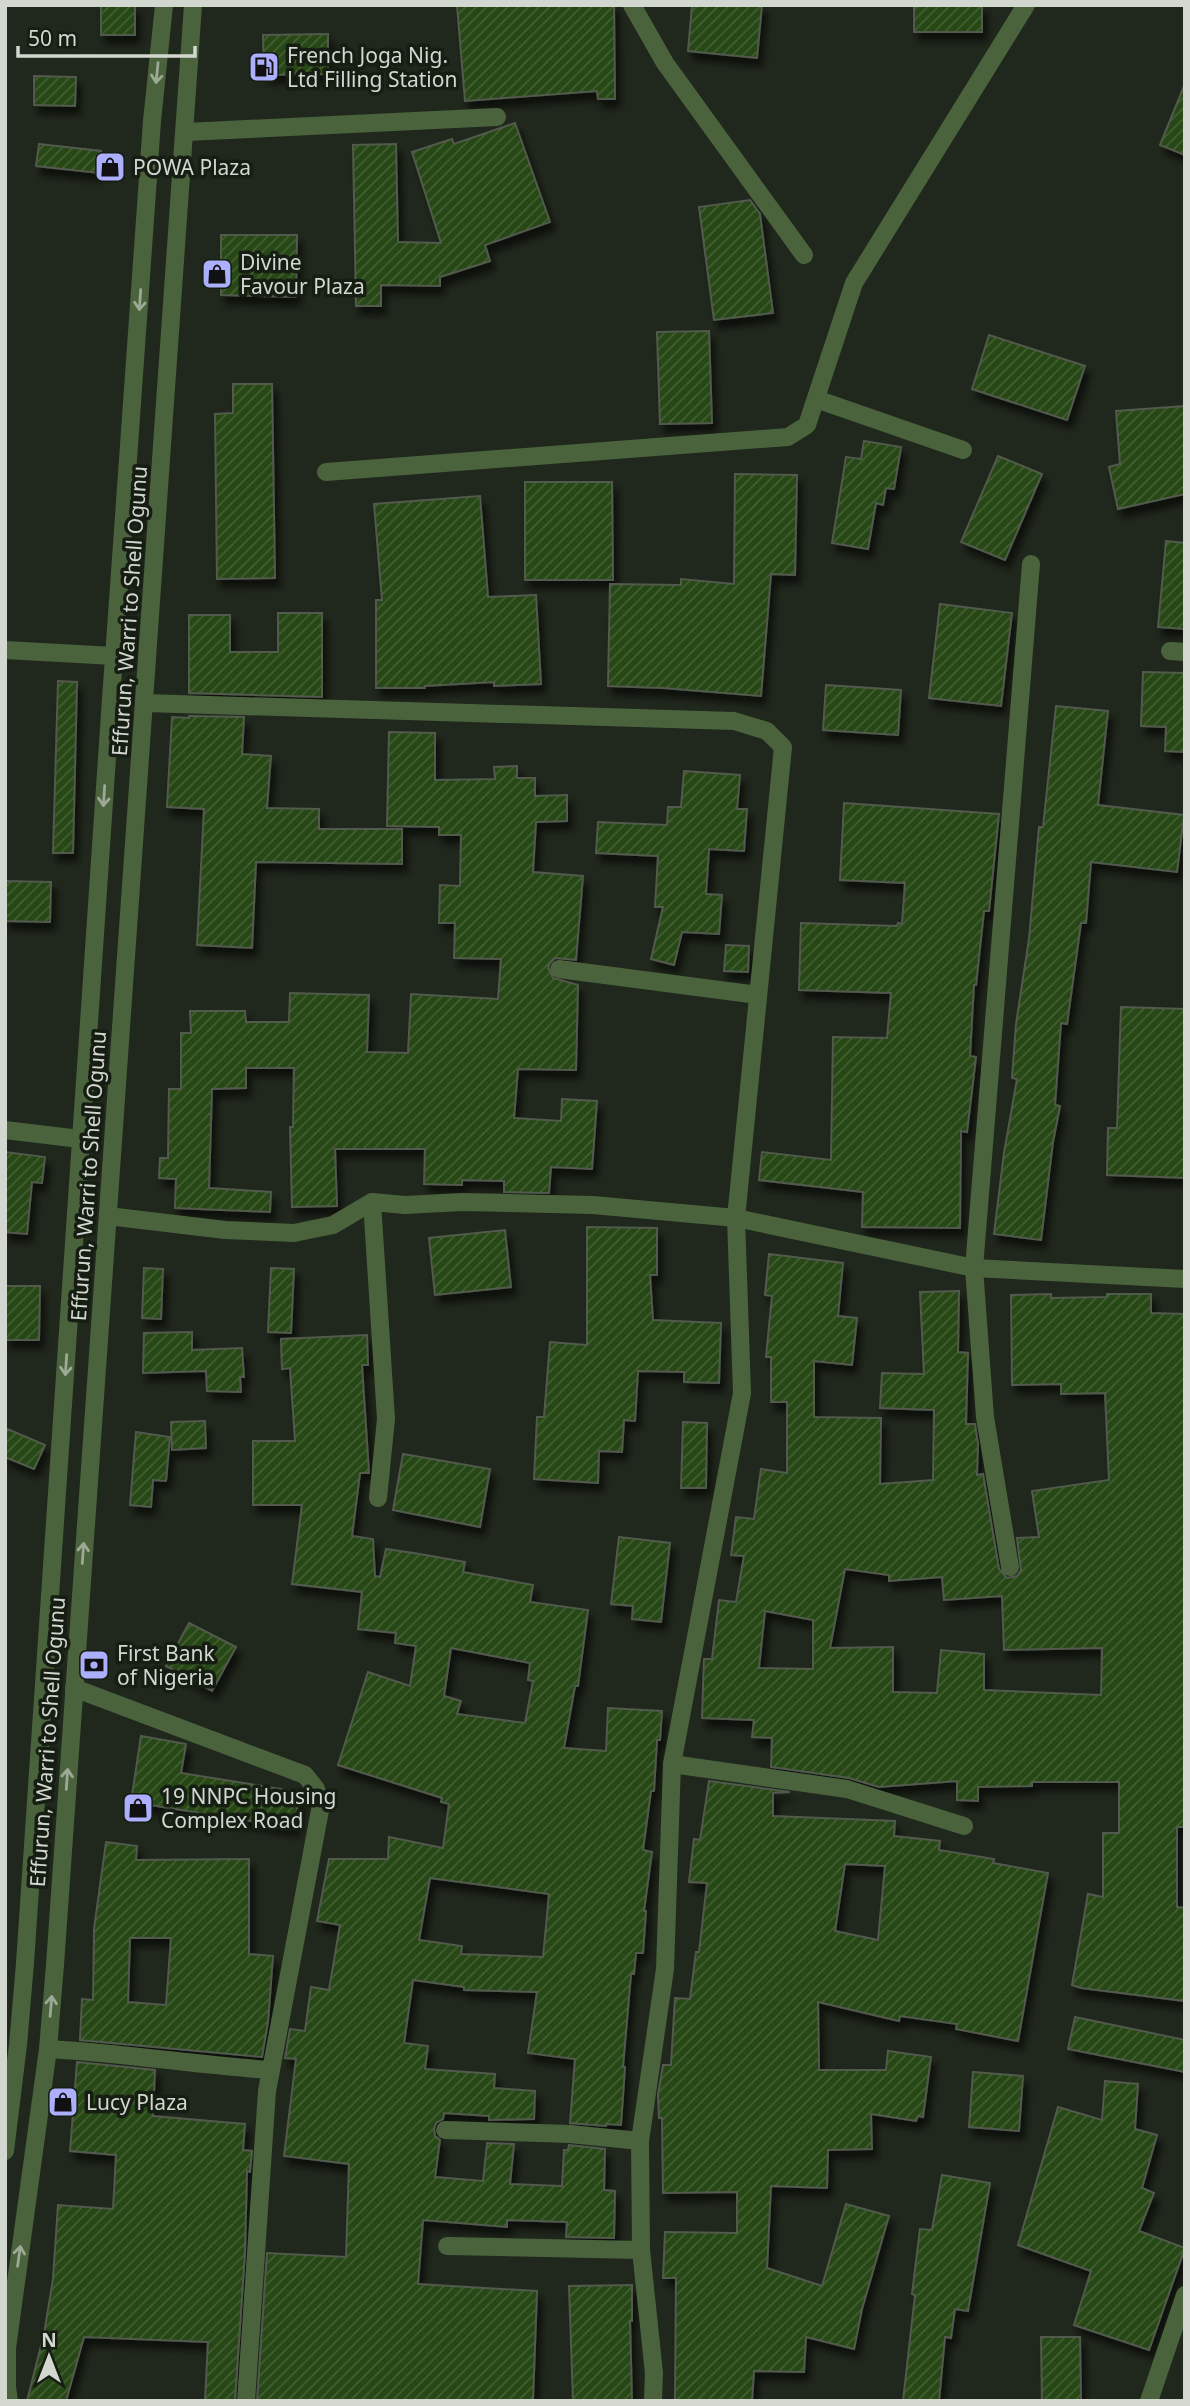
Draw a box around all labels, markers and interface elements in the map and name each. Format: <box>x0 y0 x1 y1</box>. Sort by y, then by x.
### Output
scale bar <box>18 14 194 58</box>
text: 50 m <box>28 24 77 52</box>
place label: French Joga Nig. Ltd Filling Station <box>287 41 457 93</box>
fuel station icon: French Joga Nig. Ltd Filling Station <box>247 50 281 84</box>
one-way arrow <box>150 61 163 84</box>
shop icon: POWA Plaza <box>93 150 127 184</box>
place label: POWA Plaza <box>133 153 251 181</box>
place label: Divine Favour Plaza <box>240 248 365 300</box>
shop icon: Divine Favour Plaza <box>200 257 234 291</box>
one-way arrow <box>133 288 146 311</box>
street label: Effurun, Warri to Shell Ogunu <box>105 465 153 757</box>
one-way arrow <box>97 784 110 806</box>
street label: Effurun, Warri to Shell Ogunu <box>64 1030 112 1322</box>
one-way arrow <box>59 1353 72 1376</box>
one-way arrow <box>77 1542 90 1564</box>
street label: Effurun, Warri to Shell Ogunu <box>23 1596 71 1888</box>
place label: First Bank of Nigeria <box>117 1639 215 1691</box>
bank icon: First Bank of Nigeria <box>77 1648 111 1682</box>
one-way arrow <box>61 1768 74 1791</box>
place label: 19 NNPC Housing Complex Road <box>161 1782 336 1834</box>
shop icon: 19 NNPC Housing Complex Road <box>121 1791 155 1825</box>
one-way arrow <box>45 1996 58 2018</box>
shop icon: Lucy Plaza <box>46 2085 80 2119</box>
place label: Lucy Plaza <box>86 2088 188 2116</box>
one-way arrow <box>13 2245 26 2268</box>
north arrow <box>14 2322 84 2392</box>
text: N <box>41 2327 57 2353</box>

